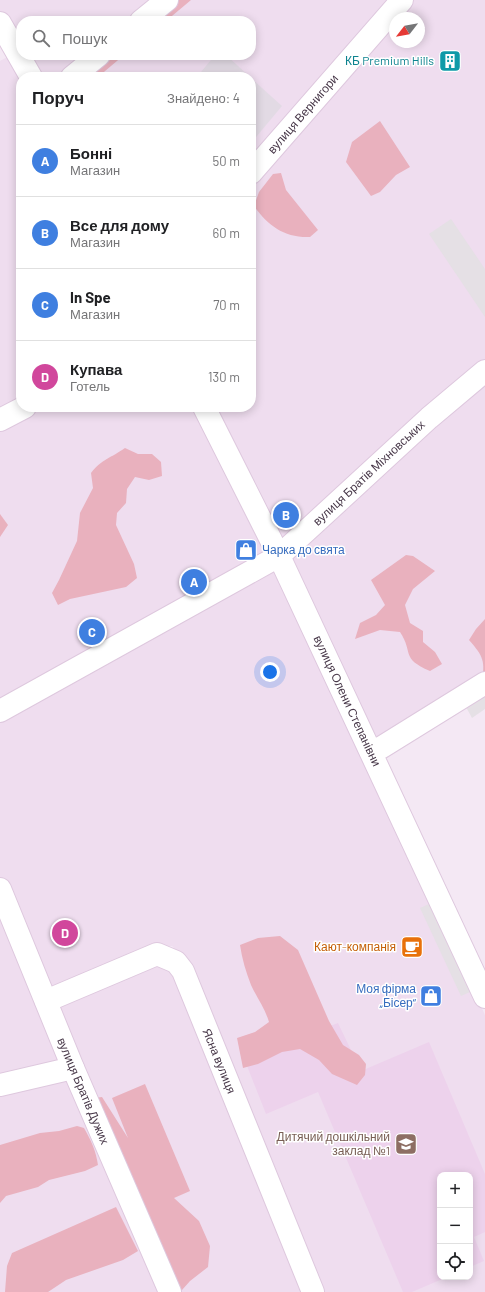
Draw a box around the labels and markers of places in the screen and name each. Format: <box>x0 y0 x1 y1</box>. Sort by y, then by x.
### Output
building icon: КБ Premium Hills <box>437 48 463 74</box>
place label: КБ Premium Hills <box>345 53 434 67</box>
pin: B <box>273 500 299 530</box>
shop icon: Чарка до свята <box>233 537 259 563</box>
place label: Чарка до свята <box>262 542 345 557</box>
pin: A <box>181 567 207 597</box>
pin: C <box>79 617 105 647</box>
pin: D <box>52 918 78 948</box>
cafe icon: Кают-компанія <box>399 934 425 960</box>
place label: Кают-компанія <box>314 939 396 953</box>
place label: Моя фірма „Бісер“ <box>356 981 417 1010</box>
shop icon: Моя фірма „Бісер“ <box>418 983 444 1009</box>
place label: Дитячий дошкільний заклад №1 <box>277 1129 390 1158</box>
school or university icon: Дитячий дошкільний заклад №1 <box>393 1131 419 1157</box>

